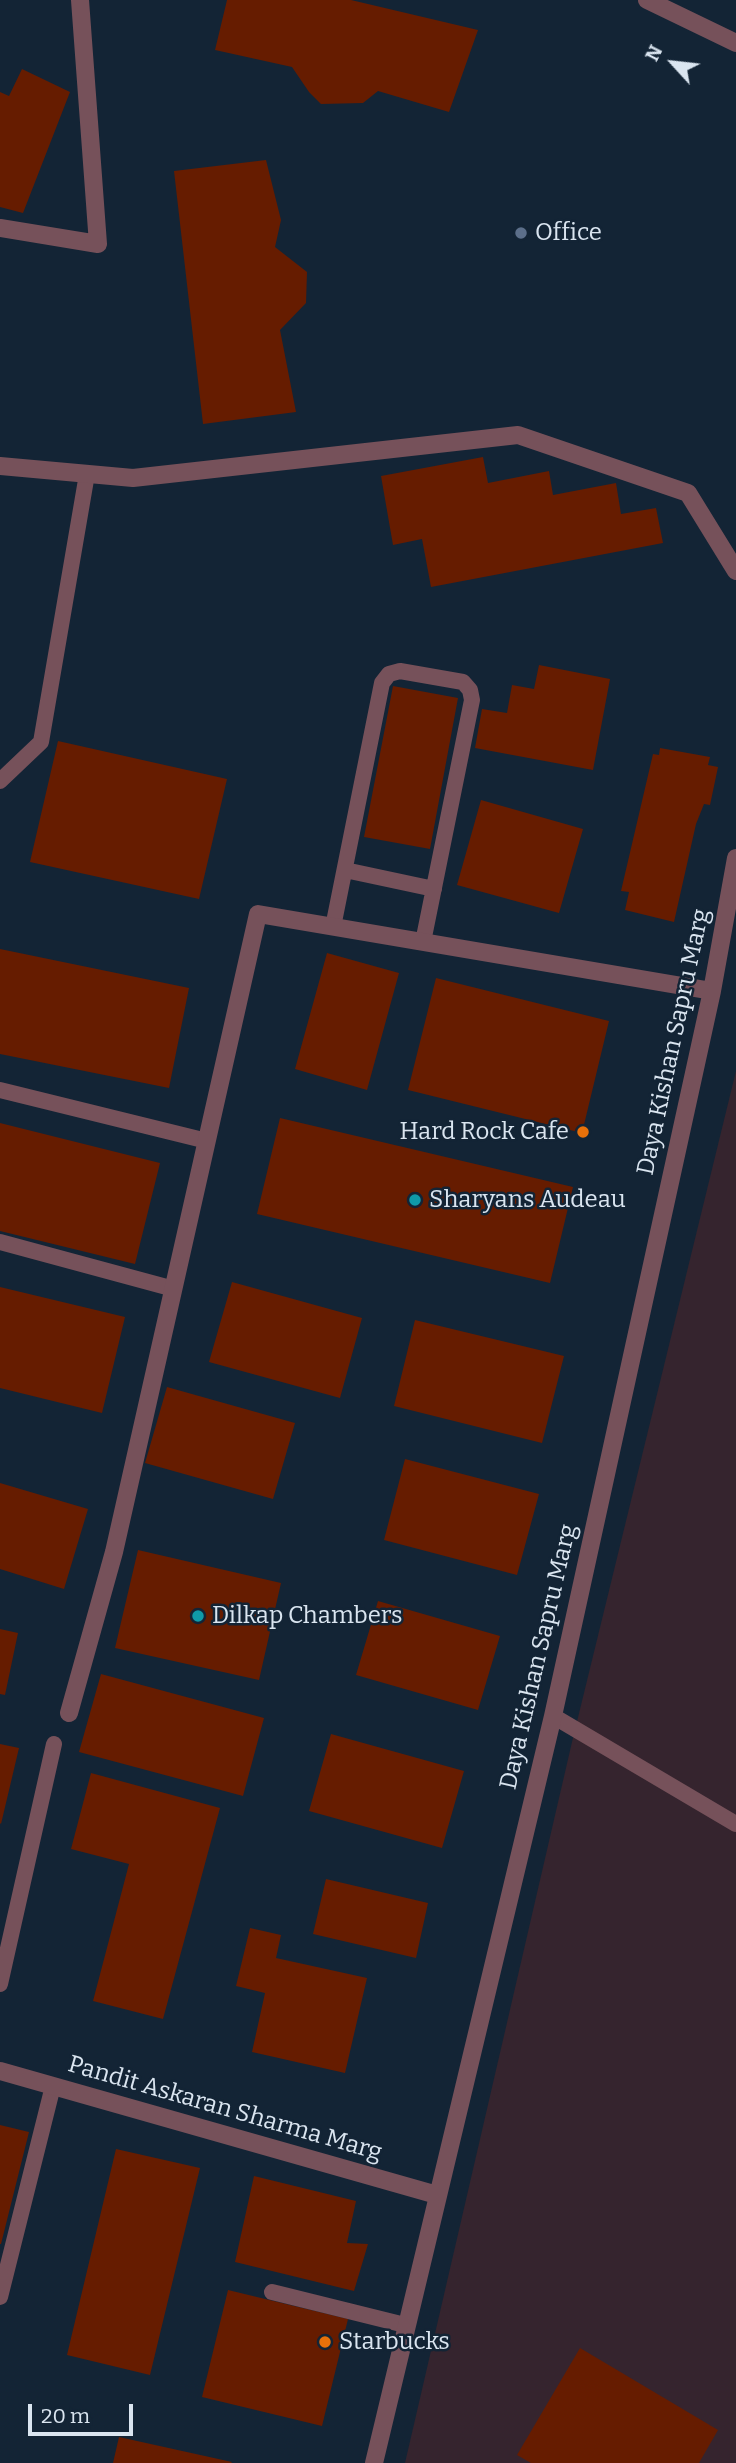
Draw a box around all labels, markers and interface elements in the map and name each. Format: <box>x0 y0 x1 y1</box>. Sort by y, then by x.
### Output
north arrow <box>638 28 708 98</box>
text: N <box>640 41 667 65</box>
place label: Office <box>535 219 602 247</box>
marker: Office <box>513 225 529 241</box>
street label: Daya Kishan Sapru Marg <box>632 906 716 1178</box>
place label: Hard Rock Cafe <box>399 1118 569 1146</box>
marker: Hard Rock Cafe <box>575 1124 591 1140</box>
place label: Sharyans Audeau <box>429 1186 626 1214</box>
marker: Sharyans Audeau <box>407 1192 423 1208</box>
street label: Daya Kishan Sapru Marg <box>494 1521 584 1793</box>
place label: Dilkap Chambers <box>212 1602 403 1630</box>
marker: Dilkap Chambers <box>190 1608 206 1624</box>
street label: Pandit Askaran Sharma Marg <box>65 2050 385 2168</box>
place label: Starbucks <box>339 2328 450 2356</box>
marker: Starbucks <box>317 2334 333 2350</box>
scale bar <box>32 2390 136 2434</box>
text: 20 m <box>41 2403 90 2429</box>

